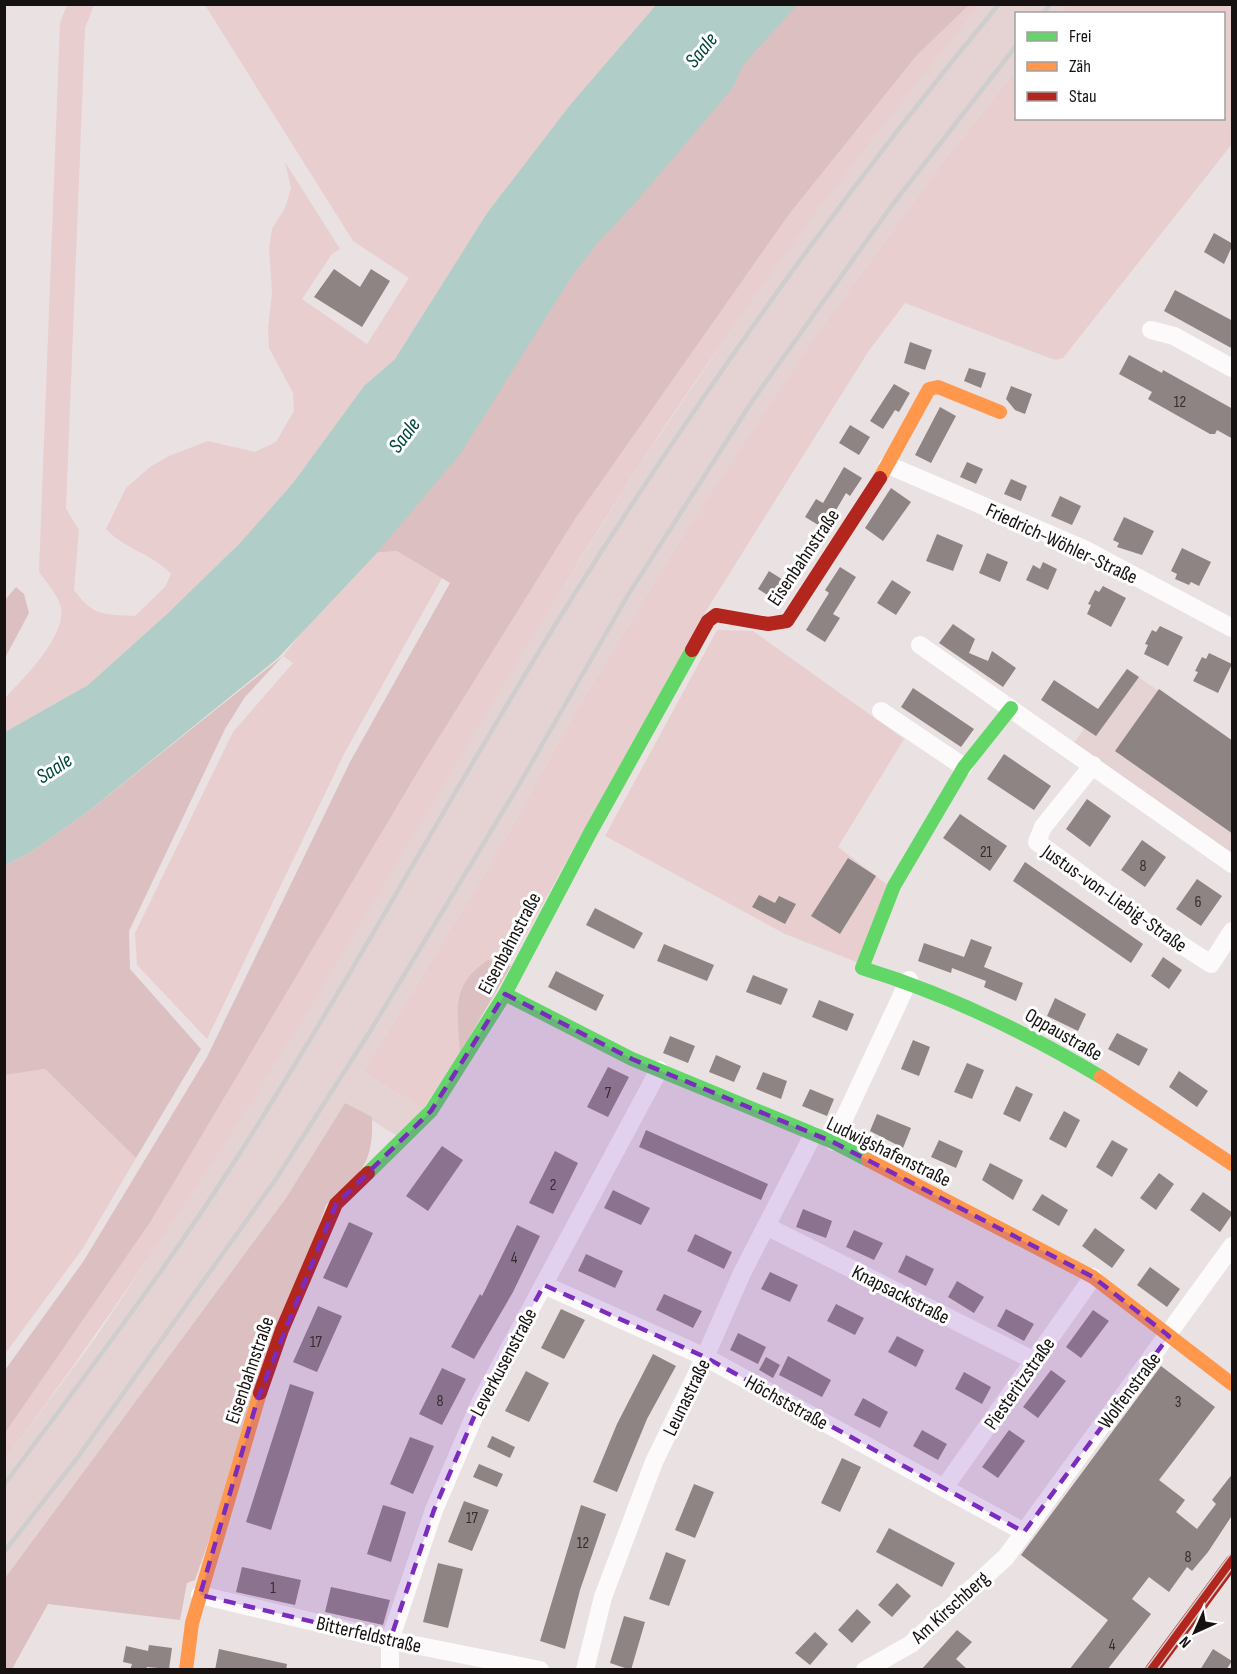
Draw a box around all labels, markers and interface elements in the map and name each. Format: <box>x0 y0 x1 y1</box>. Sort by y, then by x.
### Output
legend <box>1015 12 1225 120</box>
text: Frei <box>1069 26 1091 47</box>
water label: Saale <box>680 28 723 73</box>
text: Zäh <box>1069 56 1091 77</box>
text: Stau <box>1069 86 1097 107</box>
house number: 12 <box>1174 393 1186 412</box>
water label: Saale <box>383 413 426 458</box>
street label: Friedrich-Wöhler-Straße <box>982 498 1141 590</box>
street label: Eisenbahnstraße <box>763 505 845 611</box>
water label: Saale <box>32 748 77 789</box>
street label: Justus-von-Liebig-Straße <box>1037 839 1191 958</box>
house number: 21 <box>980 843 993 862</box>
house number: 8 <box>1139 857 1147 876</box>
street label: Eisenbahnstraße <box>473 889 547 998</box>
house number: 6 <box>1194 893 1202 912</box>
street label: Oppaustraße <box>1021 1003 1106 1067</box>
house number: 7 <box>605 1084 612 1103</box>
street label: Ludwigshafenstraße <box>823 1111 955 1192</box>
house number: 2 <box>550 1176 556 1195</box>
house number: 4 <box>511 1249 518 1268</box>
street label: Knapsackstraße <box>848 1260 953 1330</box>
street label: Leverkusenstraße <box>465 1304 542 1421</box>
street label: Eisenbahnstraße <box>220 1314 279 1427</box>
house number: 17 <box>310 1333 323 1352</box>
street label: Piesteritzstraße <box>979 1333 1060 1434</box>
street label: Wolfenstraße <box>1093 1348 1166 1434</box>
street label: Leunastraße <box>658 1355 716 1440</box>
street label: Höchststraße <box>741 1370 832 1435</box>
house number: 8 <box>436 1392 444 1411</box>
house number: 3 <box>1175 1393 1181 1412</box>
house number: 17 <box>466 1509 479 1528</box>
house number: 12 <box>577 1534 589 1553</box>
house number: 8 <box>1184 1548 1192 1567</box>
street label: Am Kirschberg <box>906 1567 995 1650</box>
house number: 1 <box>270 1579 276 1598</box>
north arrow <box>1165 1602 1225 1662</box>
street label: Bitterfeldstraße <box>314 1611 424 1659</box>
text: N <box>1176 1632 1195 1651</box>
house number: 4 <box>1109 1636 1116 1655</box>

